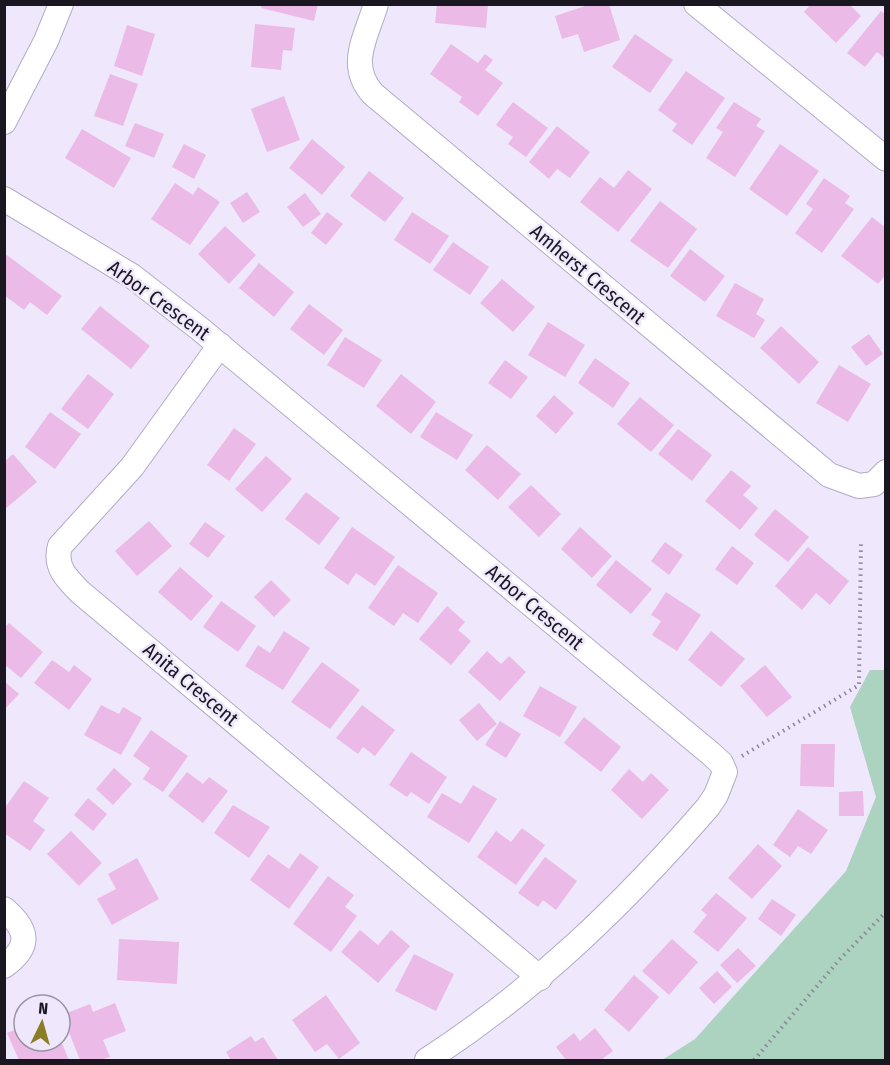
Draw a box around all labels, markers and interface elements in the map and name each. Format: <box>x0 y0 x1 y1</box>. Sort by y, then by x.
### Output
street label: Amherst Crescent <box>526 219 651 329</box>
street label: Arbor Crescent <box>103 255 215 345</box>
street label: Arbor Crescent <box>481 559 589 655</box>
street label: Anita Crescent <box>139 637 244 731</box>
north arrow <box>12 993 72 1053</box>
text: N <box>38 999 49 1018</box>

